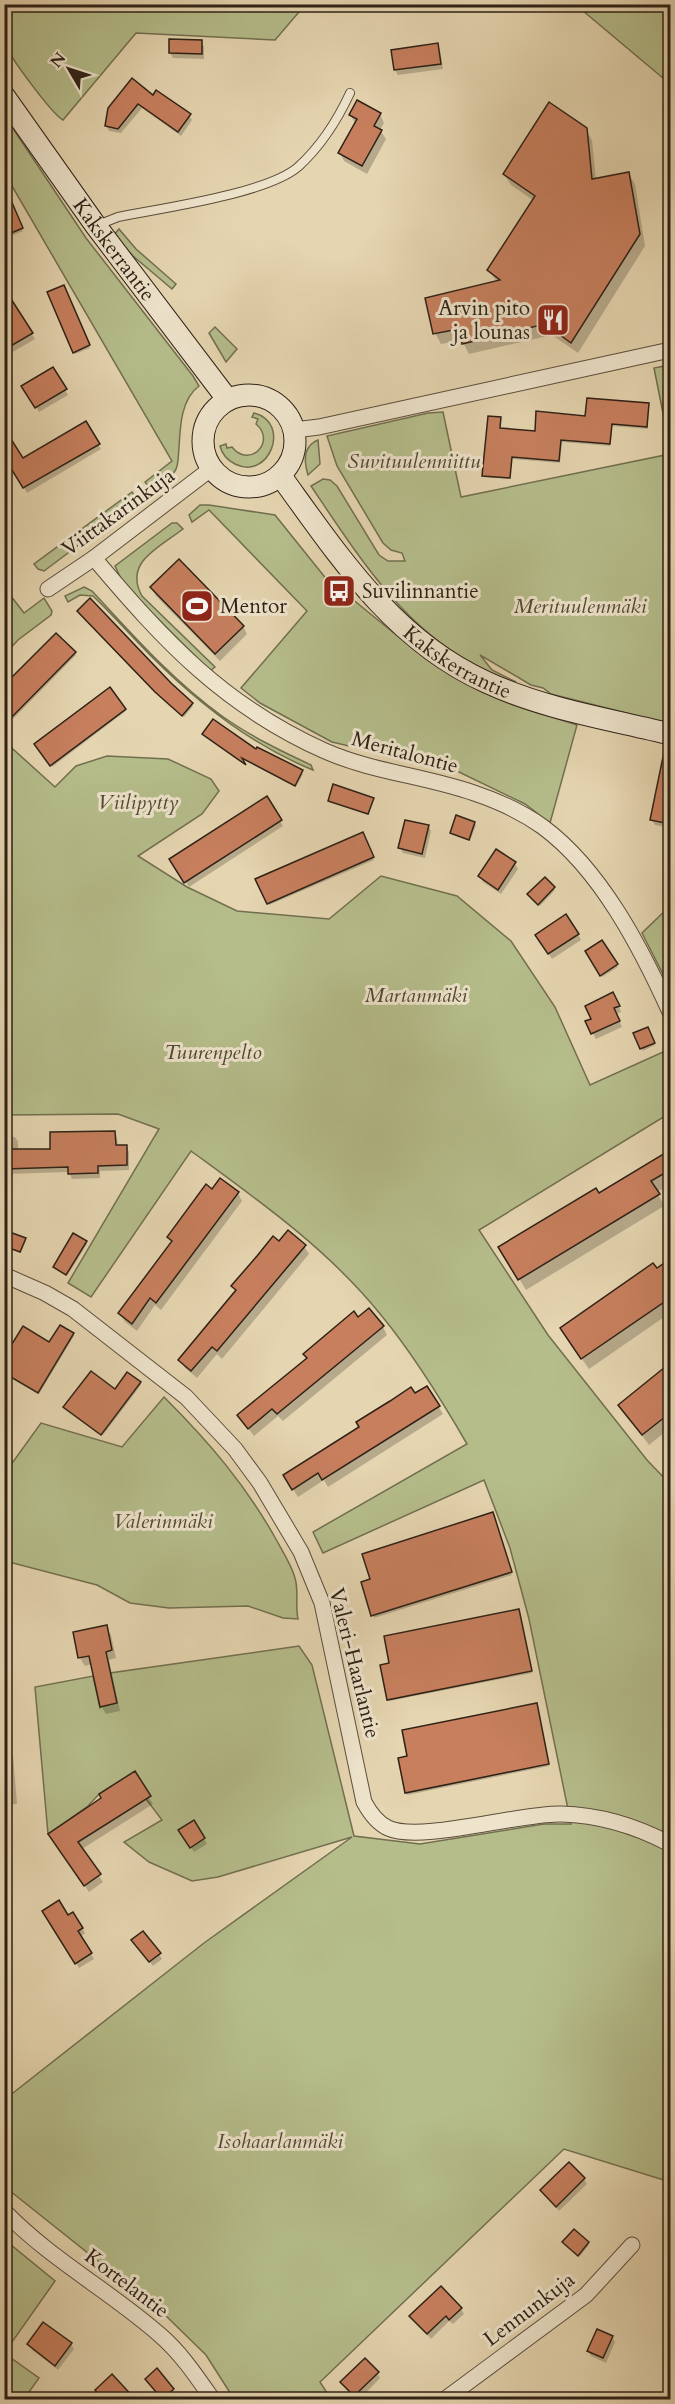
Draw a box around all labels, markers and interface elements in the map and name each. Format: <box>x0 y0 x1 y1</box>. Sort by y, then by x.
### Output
north arrow <box>39 39 99 99</box>
text: N <box>45 48 71 73</box>
street label: Kakskerrantie <box>66 192 162 307</box>
place label: Arvin pito ja lounas <box>438 294 530 347</box>
restaurant icon: Arvin pito ja lounas <box>535 302 571 338</box>
park label: Suvituulenniittu <box>347 447 481 476</box>
street label: Viittakarinkuja <box>56 462 181 563</box>
bus stop icon: Suvilinnantie <box>321 573 357 609</box>
place label: Suvilinnantie <box>362 577 479 606</box>
sports icon: Mentor <box>179 588 215 624</box>
place label: Mentor <box>220 592 287 621</box>
park label: Merituulenmäki <box>514 592 647 621</box>
street label: Kakskerrantie <box>397 619 515 706</box>
street label: Meritalontie <box>348 724 461 781</box>
park label: Viilipytty <box>98 788 178 817</box>
park label: Martanmäki <box>365 981 467 1010</box>
park label: Tuurenpelto <box>164 1038 262 1067</box>
park label: Valerinmäki <box>113 1507 213 1536</box>
street label: Valeri-Haarlantie <box>322 1585 387 1741</box>
park label: Isohaarlanmäki <box>217 2127 343 2156</box>
street label: Kortelantie <box>78 2242 175 2325</box>
street label: Lennunkuja <box>478 2266 581 2353</box>

